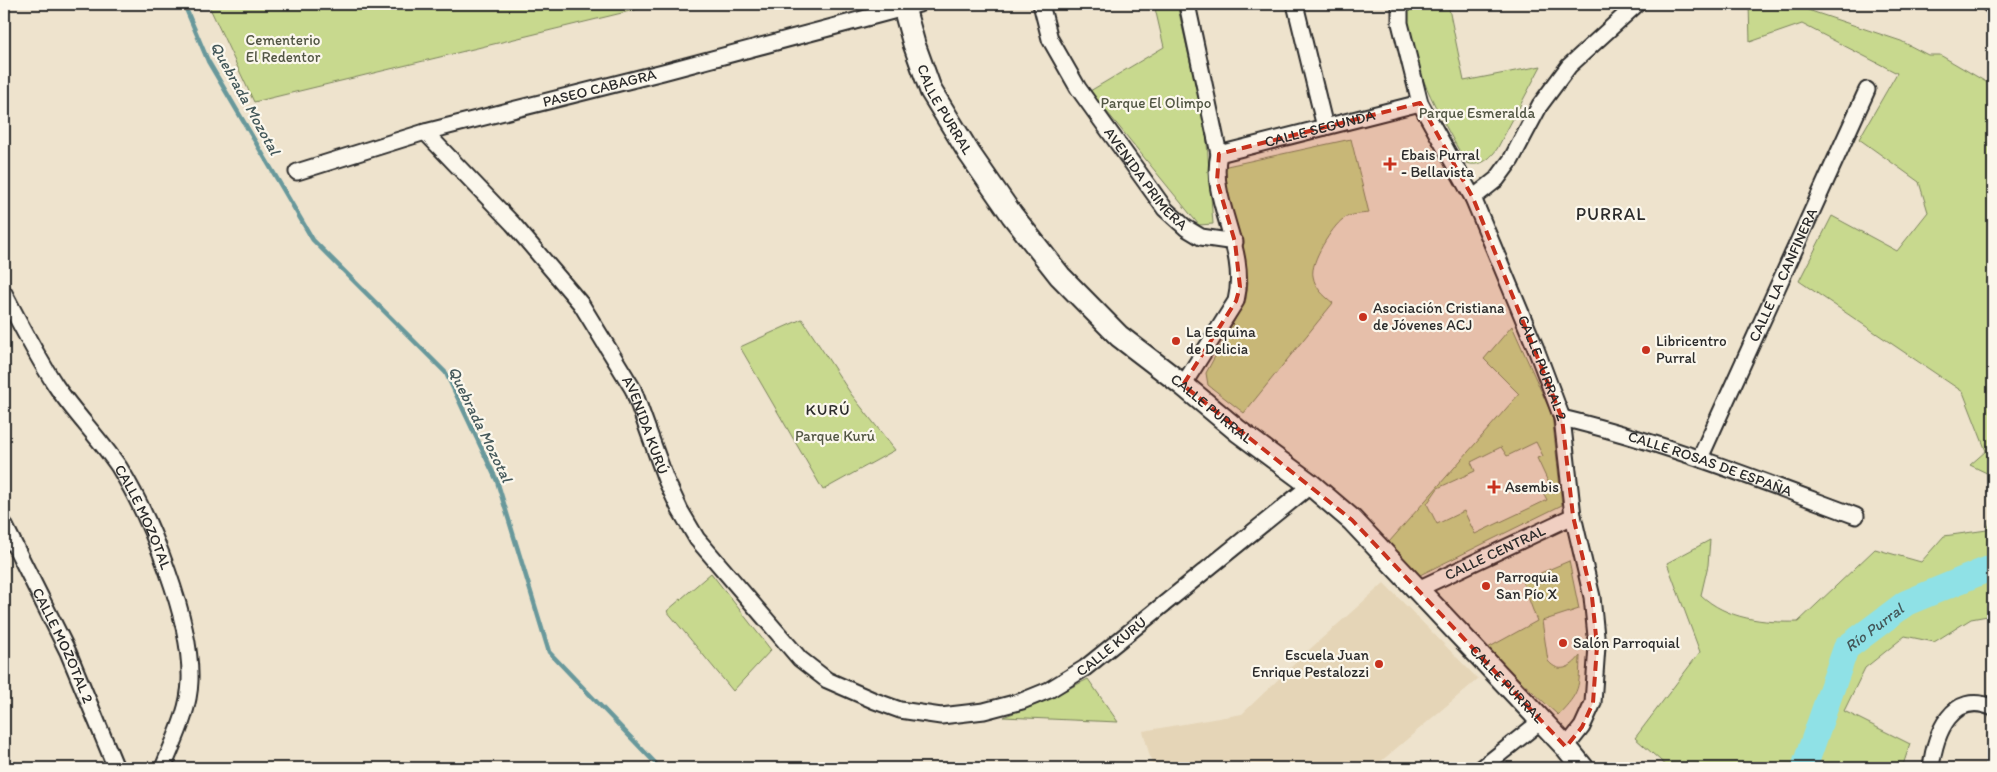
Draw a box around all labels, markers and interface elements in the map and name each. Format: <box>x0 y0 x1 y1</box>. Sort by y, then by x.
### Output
park label: Cementerio El Redentor <box>246 31 321 66</box>
water label: Quebrada Mozotal <box>207 38 285 159</box>
street label: CALLE PURRAL <box>913 62 977 158</box>
street label: PASEO CABAGRA <box>541 65 659 111</box>
park label: Parque El Olimpo <box>1101 94 1211 112</box>
park label: Parque Esmeralda <box>1419 104 1535 122</box>
street label: CALLE SEGUNDA <box>1263 106 1377 151</box>
street label: AVENIDA PRIMERA <box>1100 124 1191 234</box>
place label: Ebais Purral - Bellavista <box>1401 146 1480 181</box>
marker: Ebais Purral - Bellavista <box>1383 157 1397 171</box>
district label: PURRAL <box>1576 203 1646 225</box>
street label: CALLE LA CANFINERA <box>1745 205 1821 345</box>
place label: Asociación Cristiana de Jóvenes ACJ <box>1373 299 1505 334</box>
marker: Asociación Cristiana de Jóvenes ACJ <box>1357 311 1369 323</box>
street label: CALLE PURRAL 2 <box>1514 313 1571 423</box>
place label: La Esquina de Delicia <box>1186 323 1256 358</box>
place label: Libricentro Purral <box>1656 332 1727 367</box>
marker: La Esquina de Delicia <box>1170 335 1182 347</box>
marker: Libricentro Purral <box>1640 344 1652 356</box>
water label: Quebrada Mozotal <box>444 363 517 487</box>
street label: CALLE PURRAL <box>1167 370 1256 448</box>
street label: AVENIDA KURÚ <box>618 372 672 477</box>
district label: KURÚ <box>805 400 851 419</box>
park label: Parque Kurú <box>795 427 875 445</box>
street label: CALLE ROSAS DE ESPAÑA <box>1626 427 1795 500</box>
street label: CALLE MOZOTAL <box>111 461 175 572</box>
place label: Asembis <box>1505 478 1559 496</box>
marker: Asembis <box>1487 480 1501 494</box>
street label: CALLE CENTRAL <box>1442 521 1548 584</box>
place label: Parroquia San Pío X <box>1496 568 1559 603</box>
marker: Parroquia San Pío X <box>1480 580 1492 592</box>
street label: CALLE MOZOTAL 2 <box>28 585 97 706</box>
water label: Río Purral <box>1841 598 1909 656</box>
street label: CALLE KURÚ <box>1073 613 1150 680</box>
place label: Salón Parroquial <box>1573 634 1681 652</box>
marker: Salón Parroquial <box>1557 637 1569 649</box>
street label: CALLE PURRAL <box>1466 641 1548 727</box>
place label: Escuela Juan Enrique Pestalozzi <box>1252 646 1370 681</box>
marker: Escuela Juan Enrique Pestalozzi <box>1373 658 1385 670</box>

